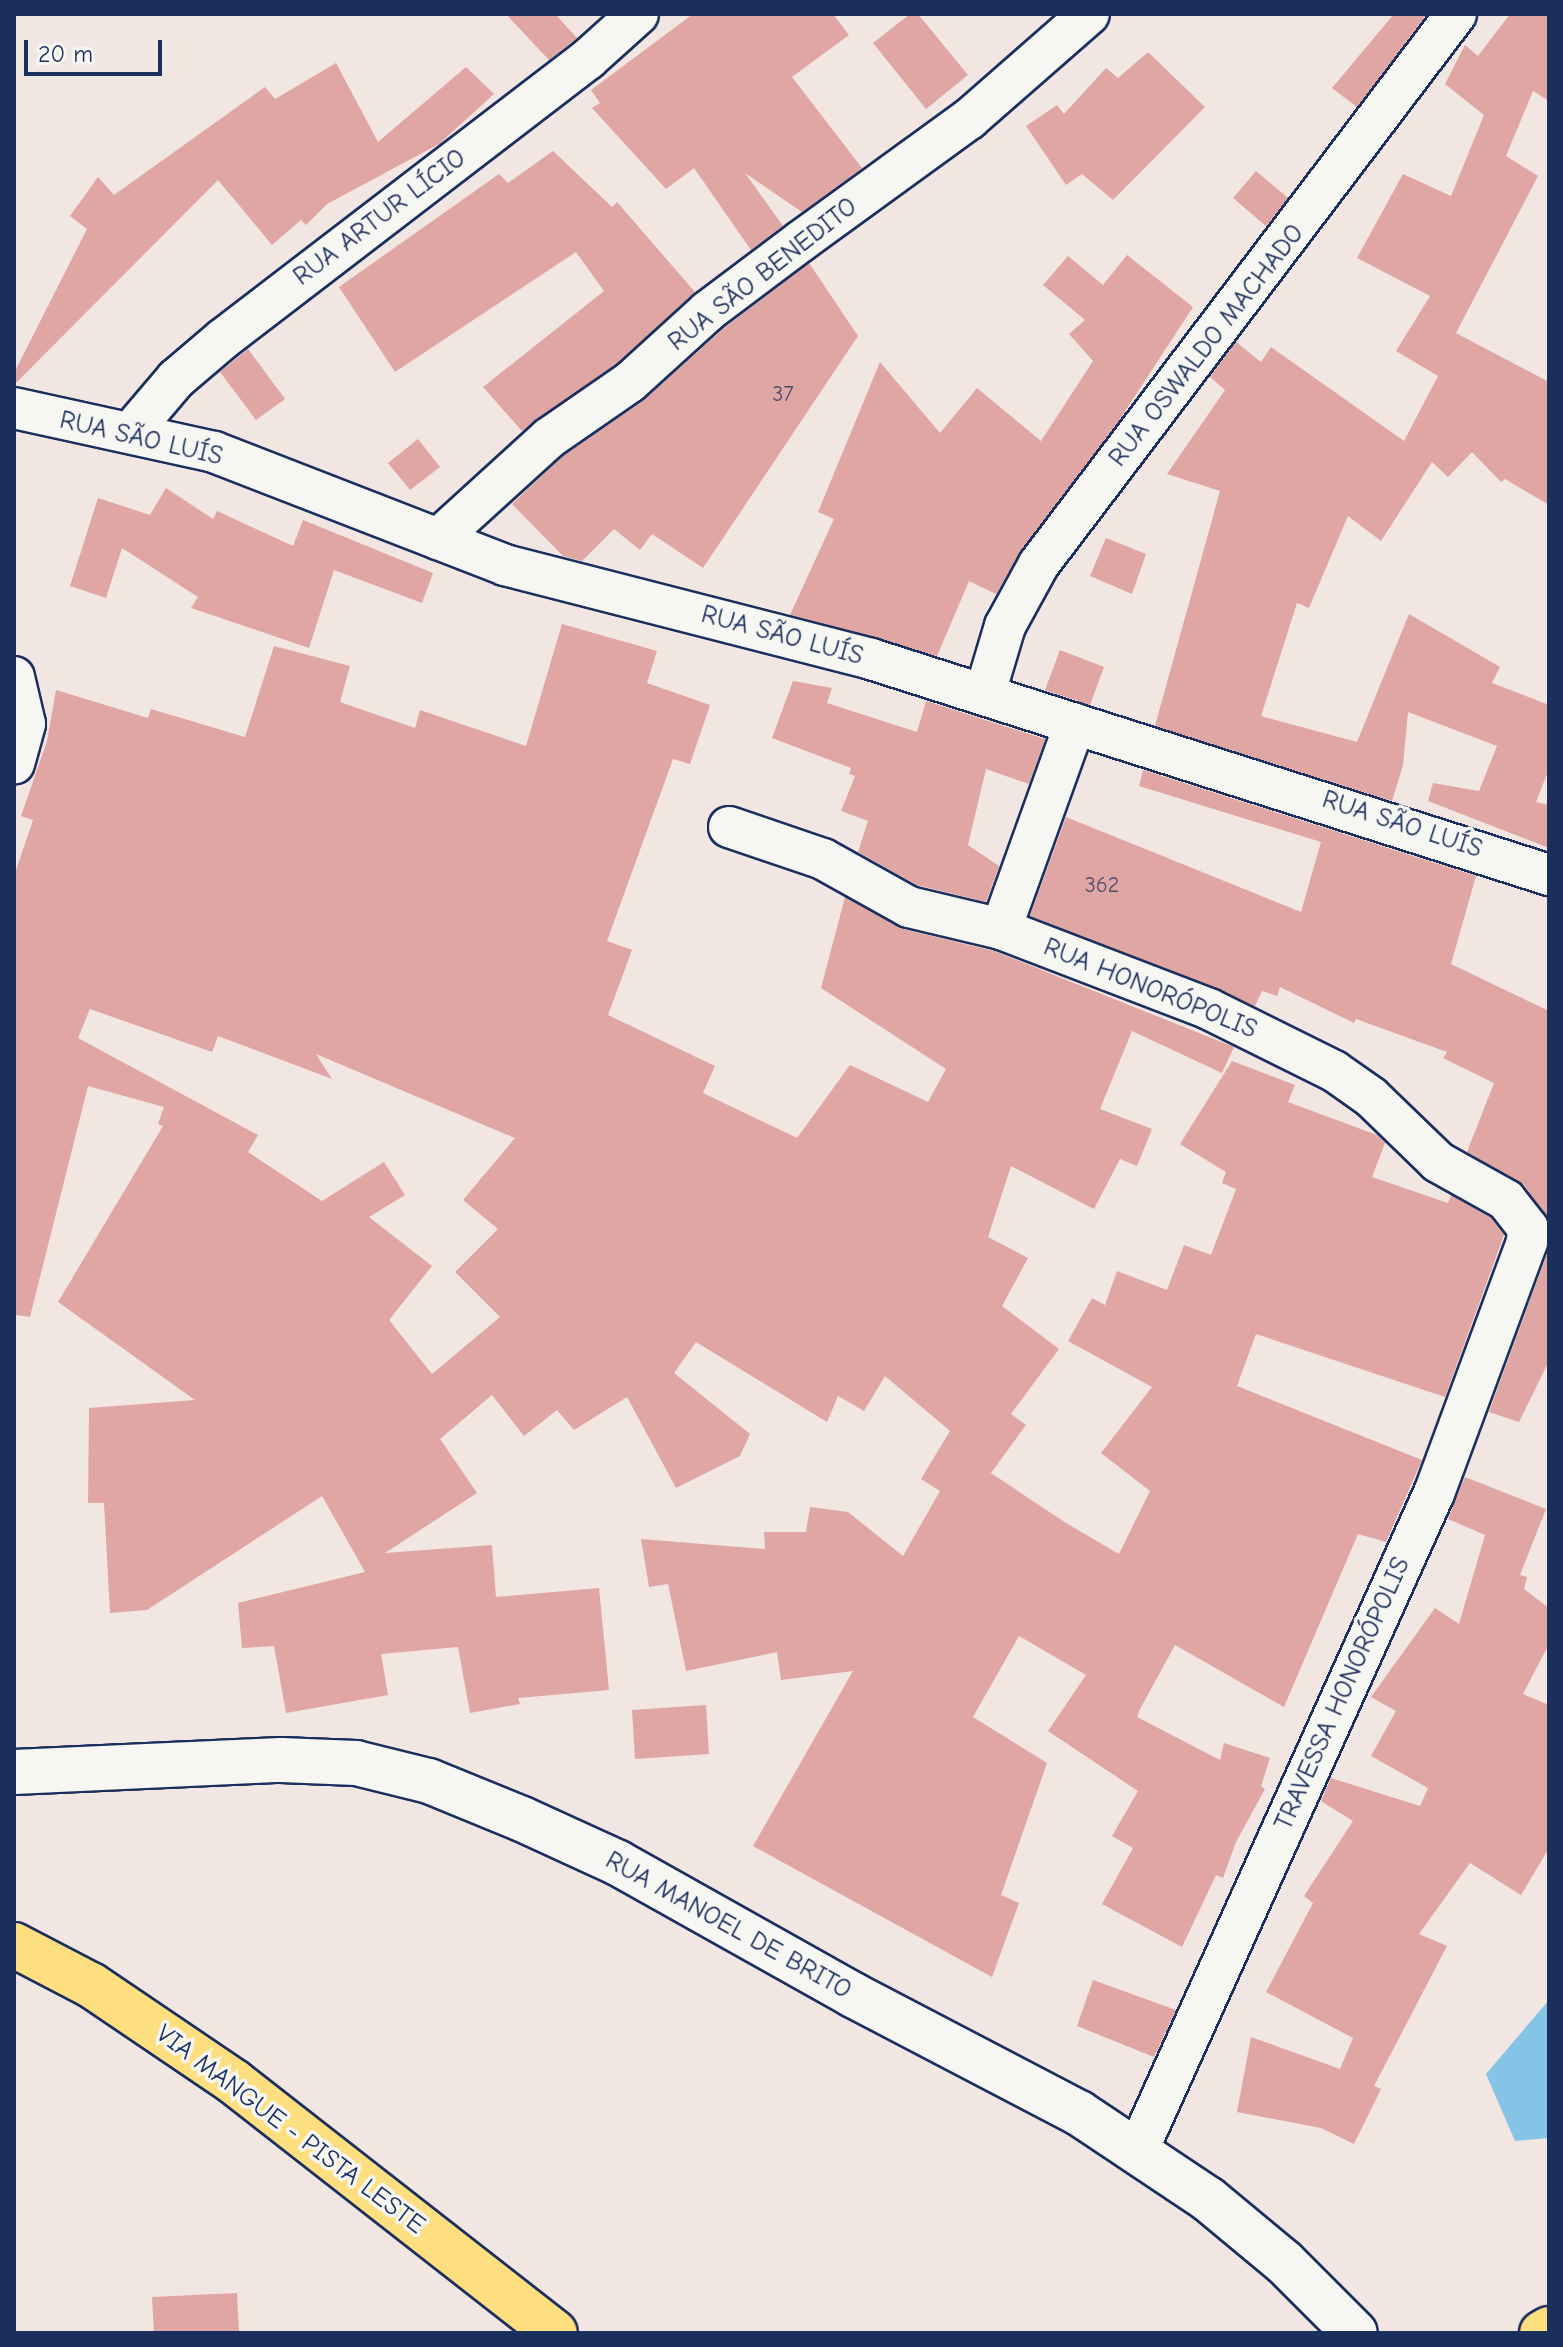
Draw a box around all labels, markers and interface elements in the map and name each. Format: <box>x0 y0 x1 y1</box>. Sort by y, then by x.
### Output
scale bar <box>28 24 166 74</box>
text: 20 m <box>38 40 93 68</box>
street label: RUA ARTUR LÍCIO <box>288 143 472 293</box>
street label: RUA SÃO BENEDITO <box>662 192 864 358</box>
street label: RUA OSWALDO MACHADO <box>1103 219 1311 473</box>
house number: 37 <box>772 382 794 408</box>
street label: RUA SÃO LUÍS <box>56 405 226 473</box>
street label: RUA SÃO LUÍS <box>698 599 866 673</box>
street label: RUA SÃO LUÍS <box>1318 784 1486 866</box>
house number: 362 <box>1085 873 1119 899</box>
street label: RUA HONORÓPOLIS <box>1039 932 1261 1046</box>
street label: TRAVESSA HONORÓPOLIS <box>1269 1553 1417 1835</box>
street label: RUA MANOEL DE BRITO <box>600 1845 856 2007</box>
street label: VIA MANGUE - PISTA LESTE <box>149 2019 431 2241</box>

